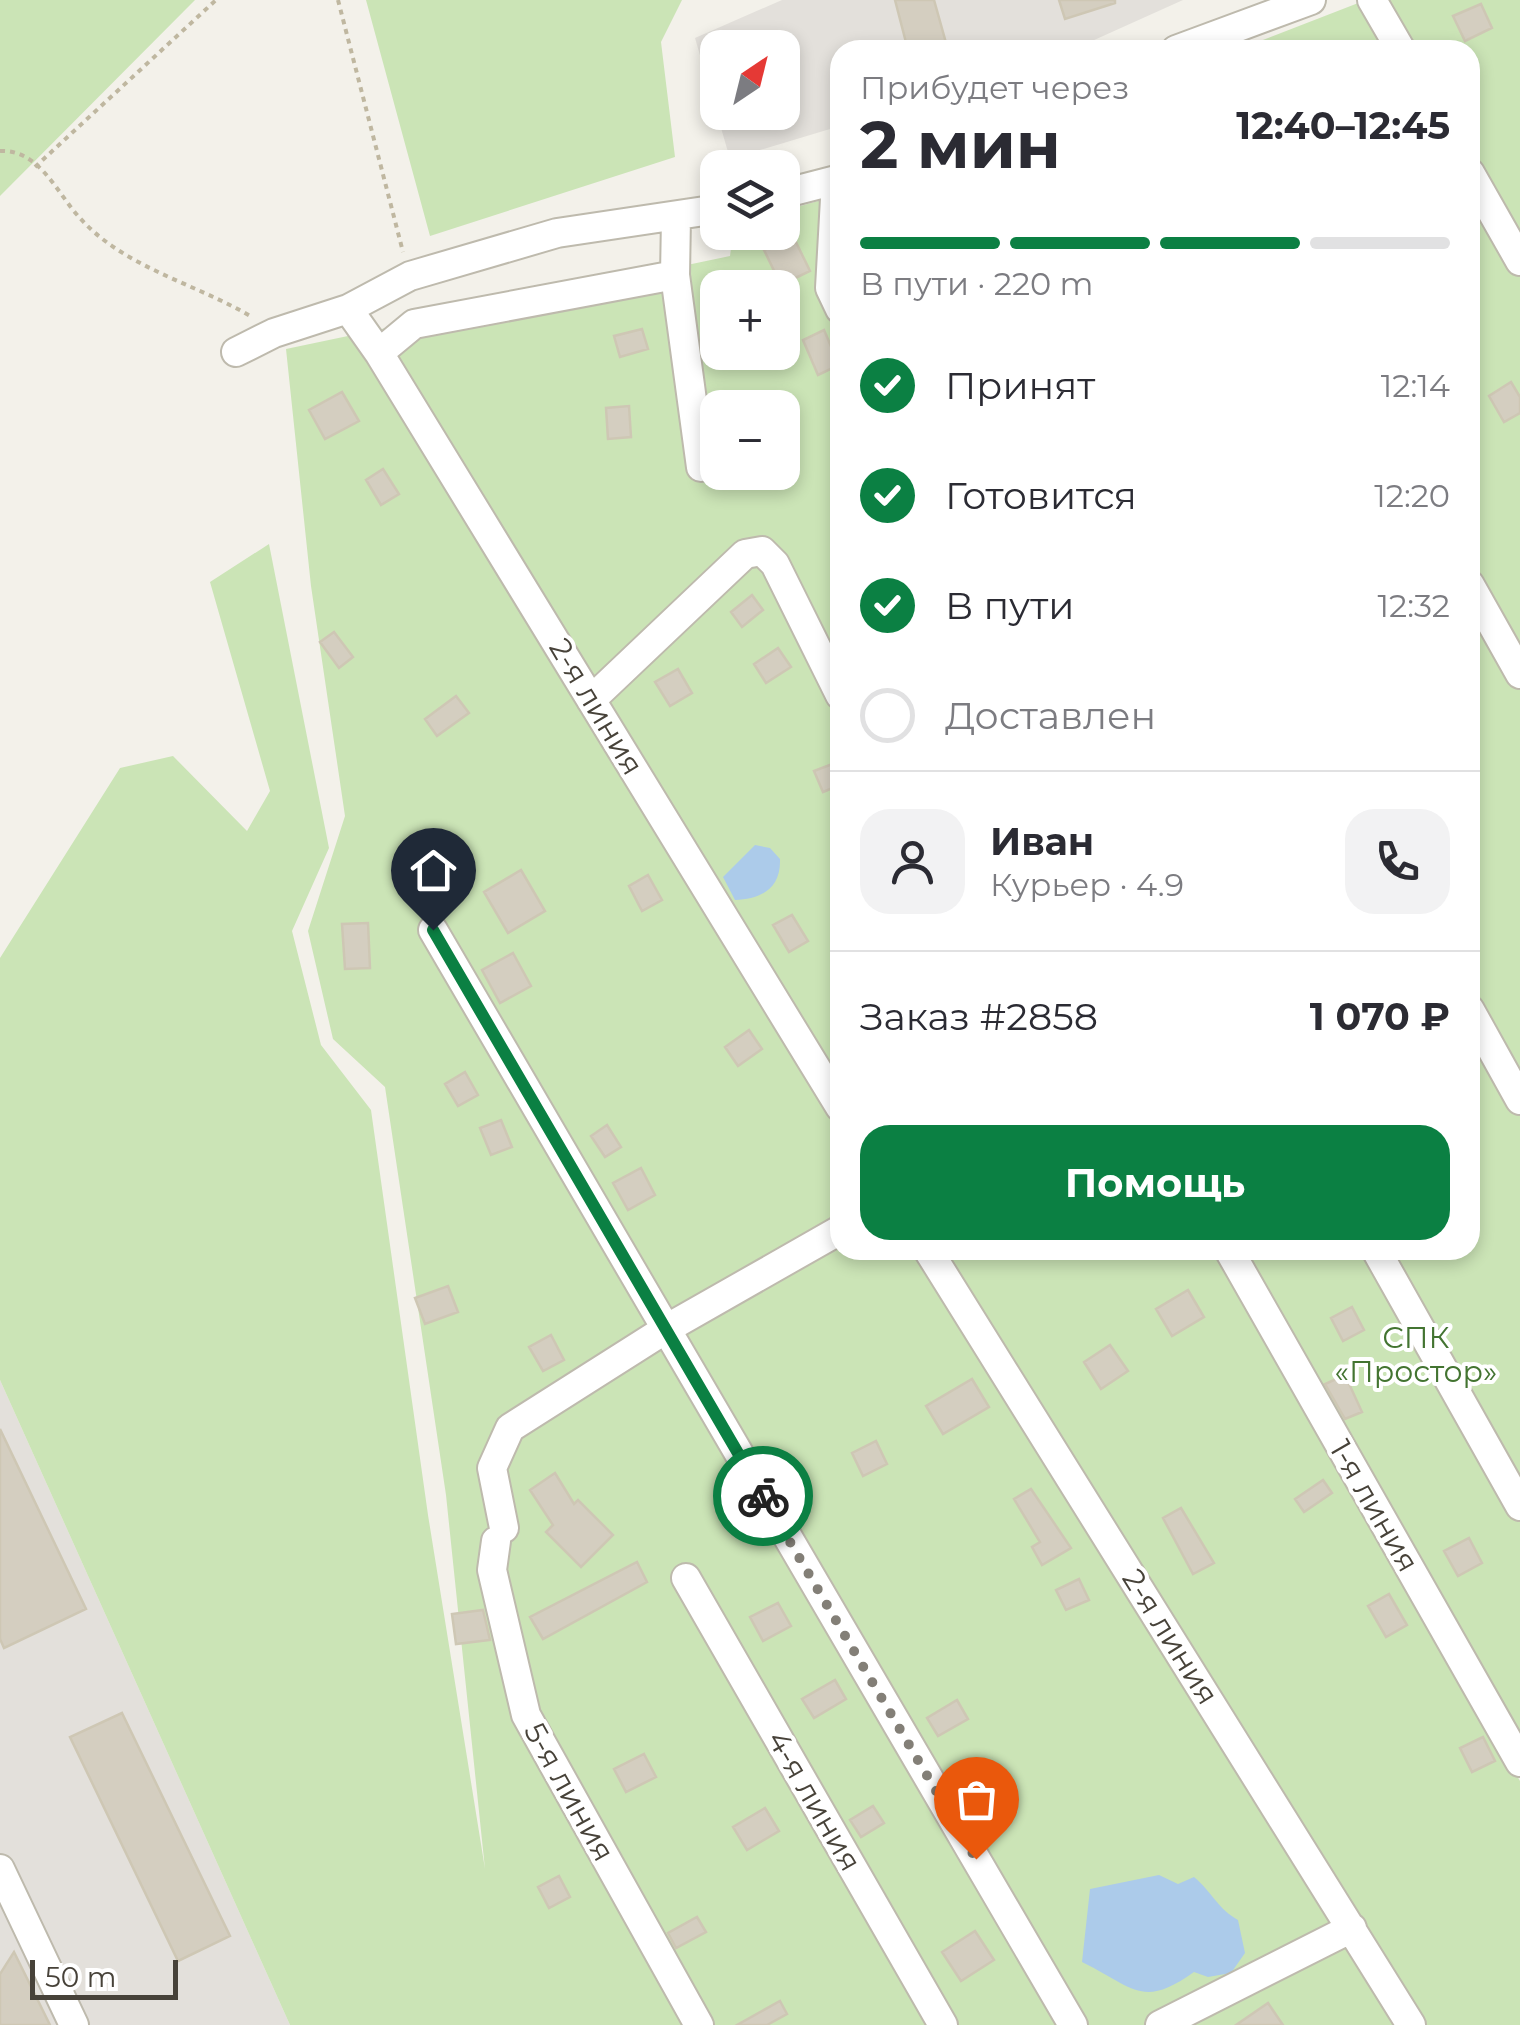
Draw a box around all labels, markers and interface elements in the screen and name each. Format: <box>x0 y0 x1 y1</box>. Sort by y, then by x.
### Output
north arrow <box>700 30 800 130</box>
map controls <box>700 30 800 490</box>
text: Прибудет через <box>860 68 1129 107</box>
text: 12:40–12:45 <box>1236 102 1450 149</box>
text: 2 мин <box>860 105 1061 184</box>
button: layers <box>700 150 800 250</box>
text: В пути · 220 m <box>860 264 1094 303</box>
button: + <box>700 270 800 370</box>
icon: check <box>860 358 915 413</box>
text: Принят <box>945 362 1095 409</box>
text: 12:14 <box>1381 366 1450 405</box>
button: − <box>700 390 800 490</box>
icon: check <box>860 468 915 523</box>
text: Готовится <box>945 472 1137 519</box>
text: 12:20 <box>1374 476 1450 515</box>
icon: check <box>860 578 915 633</box>
text: В пути <box>945 582 1074 629</box>
text: 12:32 <box>1377 586 1450 625</box>
street label: 2-я линия <box>541 632 652 782</box>
text: Доставлен <box>945 692 1156 739</box>
button: person <box>860 809 965 914</box>
button: phone <box>1345 809 1450 914</box>
text: Иван <box>990 818 1094 865</box>
pin <box>391 828 476 931</box>
icon: home <box>406 843 461 898</box>
text: Курьер · 4.9 <box>990 865 1184 904</box>
text: Заказ #2858 <box>860 993 1098 1040</box>
text: 1 070 ₽ <box>1310 993 1450 1040</box>
button: Помощь <box>860 1125 1450 1240</box>
park label: СПК «Простор» <box>1335 1319 1497 1390</box>
street label: 1-я линия <box>1322 1433 1427 1578</box>
courier <box>713 1446 813 1546</box>
icon: bike <box>736 1469 791 1524</box>
street label: 2-я линия <box>1114 1562 1226 1711</box>
street label: 5-я линия <box>516 1716 623 1867</box>
street label: 4-я линия <box>760 1724 869 1877</box>
pin <box>934 1757 1019 1860</box>
icon: bag <box>949 1772 1004 1827</box>
scale bar <box>30 1955 178 2000</box>
text: 50 m <box>45 1960 116 1994</box>

